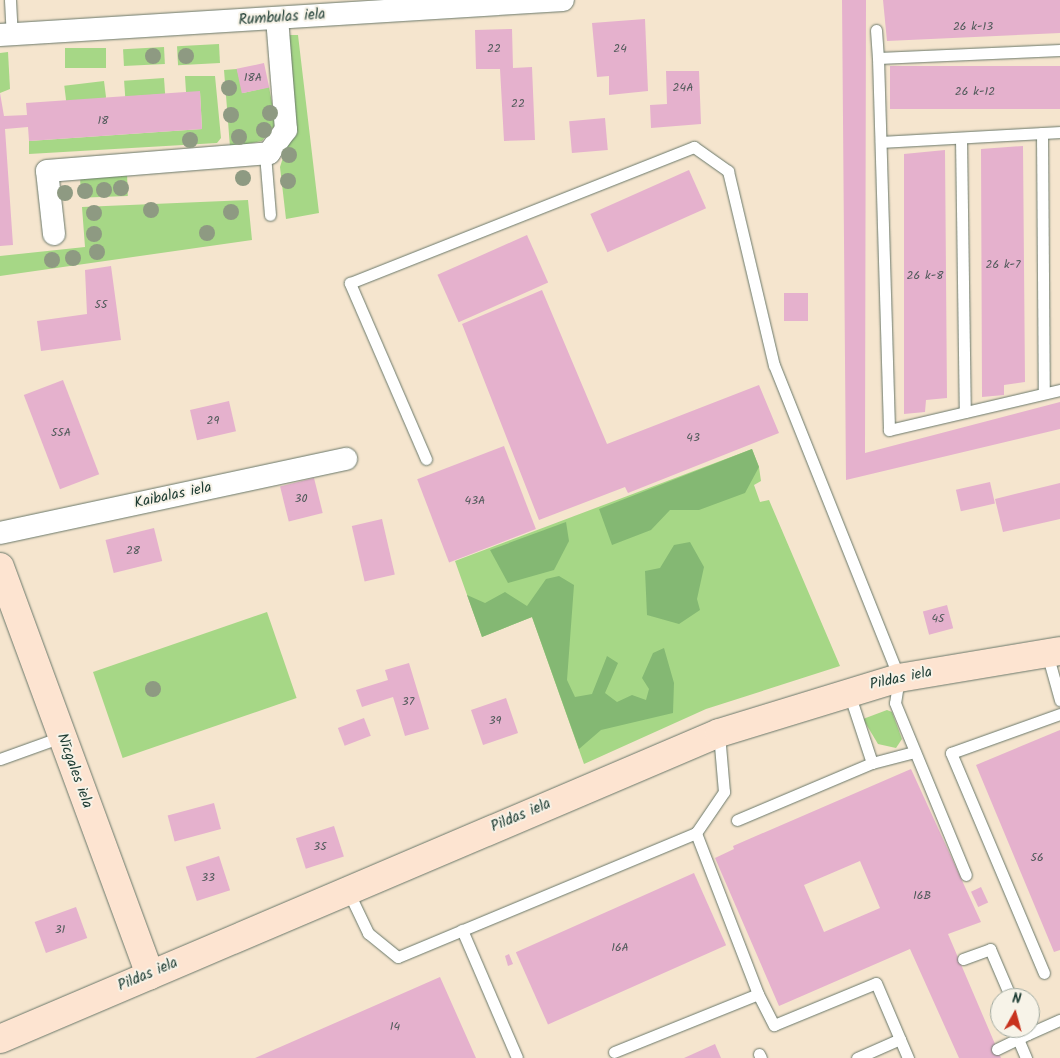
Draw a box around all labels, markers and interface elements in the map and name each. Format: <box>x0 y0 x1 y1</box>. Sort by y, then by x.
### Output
street label: Rumbulas iela <box>238 6 326 30</box>
house number: 26 k-13 <box>953 20 993 34</box>
house number: 22 <box>487 42 501 56</box>
house number: 24 <box>613 42 627 56</box>
house number: 18A <box>244 71 262 85</box>
house number: 24A <box>673 81 693 95</box>
house number: 26 k-12 <box>955 85 995 99</box>
house number: 22 <box>511 97 525 111</box>
house number: 18 <box>98 114 108 128</box>
house number: 26 k-7 <box>985 258 1021 272</box>
house number: 26 k-8 <box>907 269 943 283</box>
house number: 55 <box>95 298 107 312</box>
house number: 29 <box>207 414 219 428</box>
house number: 55A <box>51 426 71 440</box>
house number: 43 <box>686 431 700 445</box>
street label: Kaibalas iela <box>133 479 213 513</box>
house number: 30 <box>295 492 307 506</box>
house number: 43A <box>465 494 485 508</box>
house number: 28 <box>126 544 140 558</box>
house number: 45 <box>931 612 945 626</box>
street label: Pildas iela <box>868 664 934 694</box>
house number: 37 <box>402 695 414 709</box>
house number: 39 <box>489 714 501 728</box>
street label: Nīcgales iela <box>52 731 96 811</box>
street label: Pildas iela <box>488 795 554 837</box>
house number: 35 <box>313 840 327 854</box>
house number: 56 <box>1030 851 1044 865</box>
house number: 33 <box>201 871 215 885</box>
house number: 16B <box>913 889 931 903</box>
house number: 31 <box>55 923 65 937</box>
house number: 16A <box>611 941 629 955</box>
street label: Pildas iela <box>115 954 181 996</box>
north arrow <box>990 988 1040 1038</box>
text: N <box>1011 988 1022 1011</box>
house number: 14 <box>390 1020 400 1034</box>

